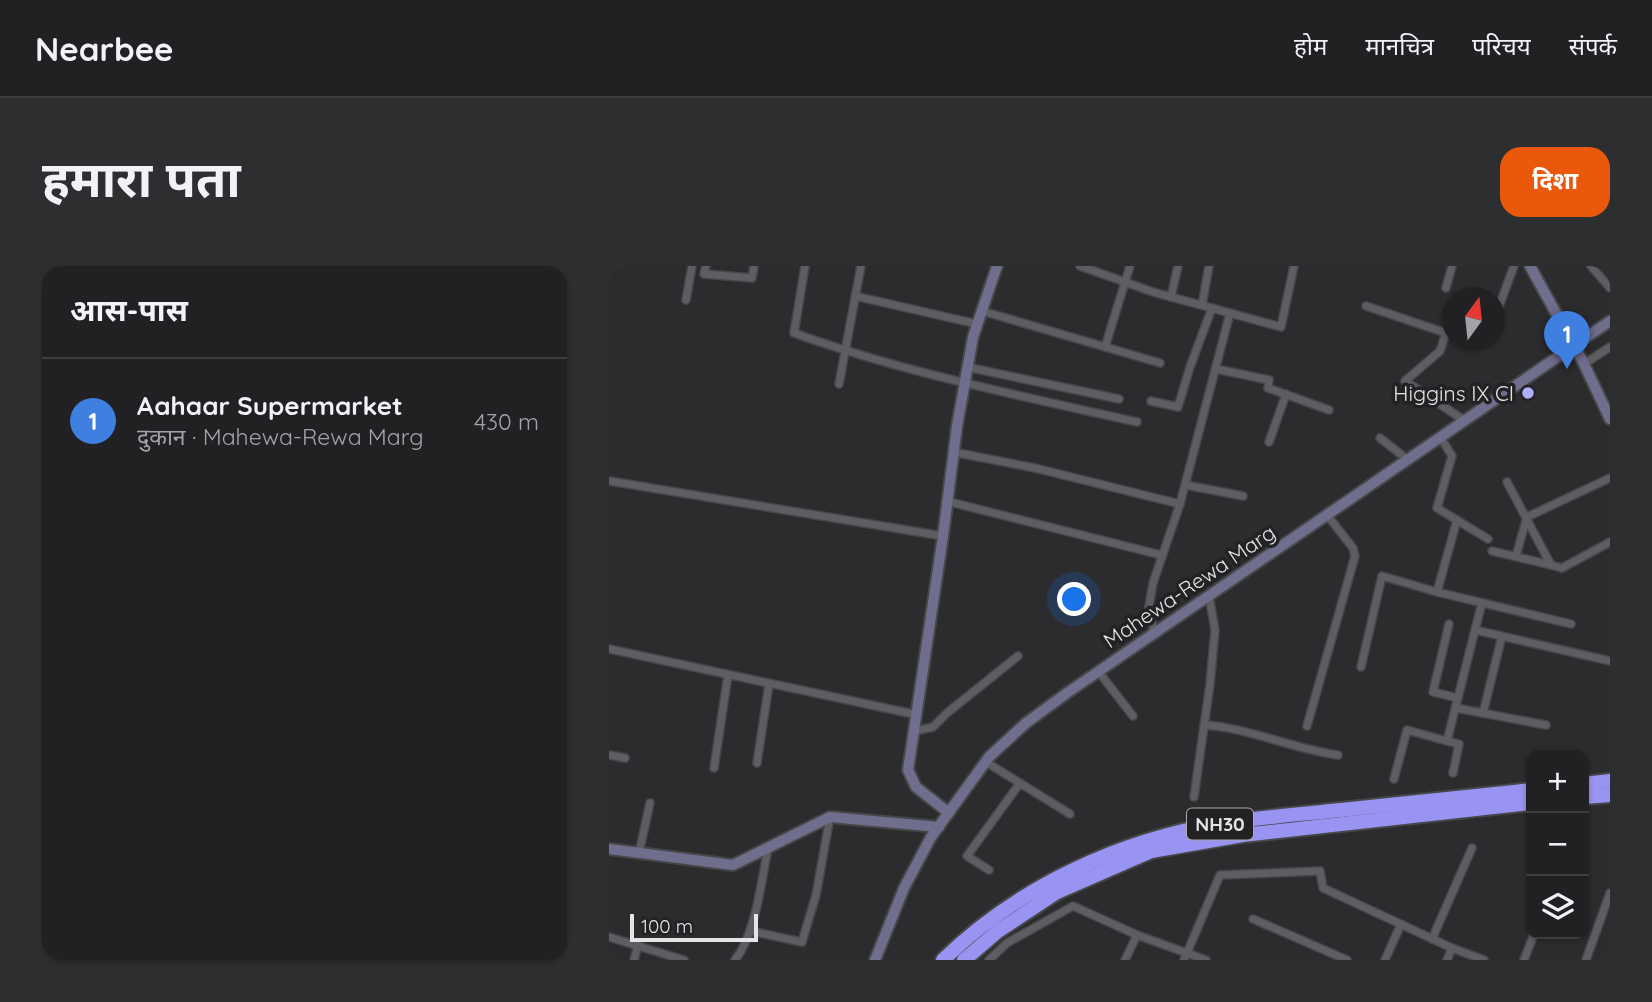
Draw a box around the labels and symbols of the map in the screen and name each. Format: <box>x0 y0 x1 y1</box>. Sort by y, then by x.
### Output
north arrow <box>1442 287 1505 350</box>
pin: 1 <box>1544 311 1590 369</box>
place label: Higgins IX CI <box>1393 380 1514 406</box>
marker: Higgins IX CI <box>1520 385 1536 401</box>
street label: Mahewa-Rewa Marg <box>1098 519 1280 653</box>
your location <box>1057 582 1091 616</box>
road number: NH30 <box>1187 808 1253 839</box>
scale bar <box>630 911 758 943</box>

